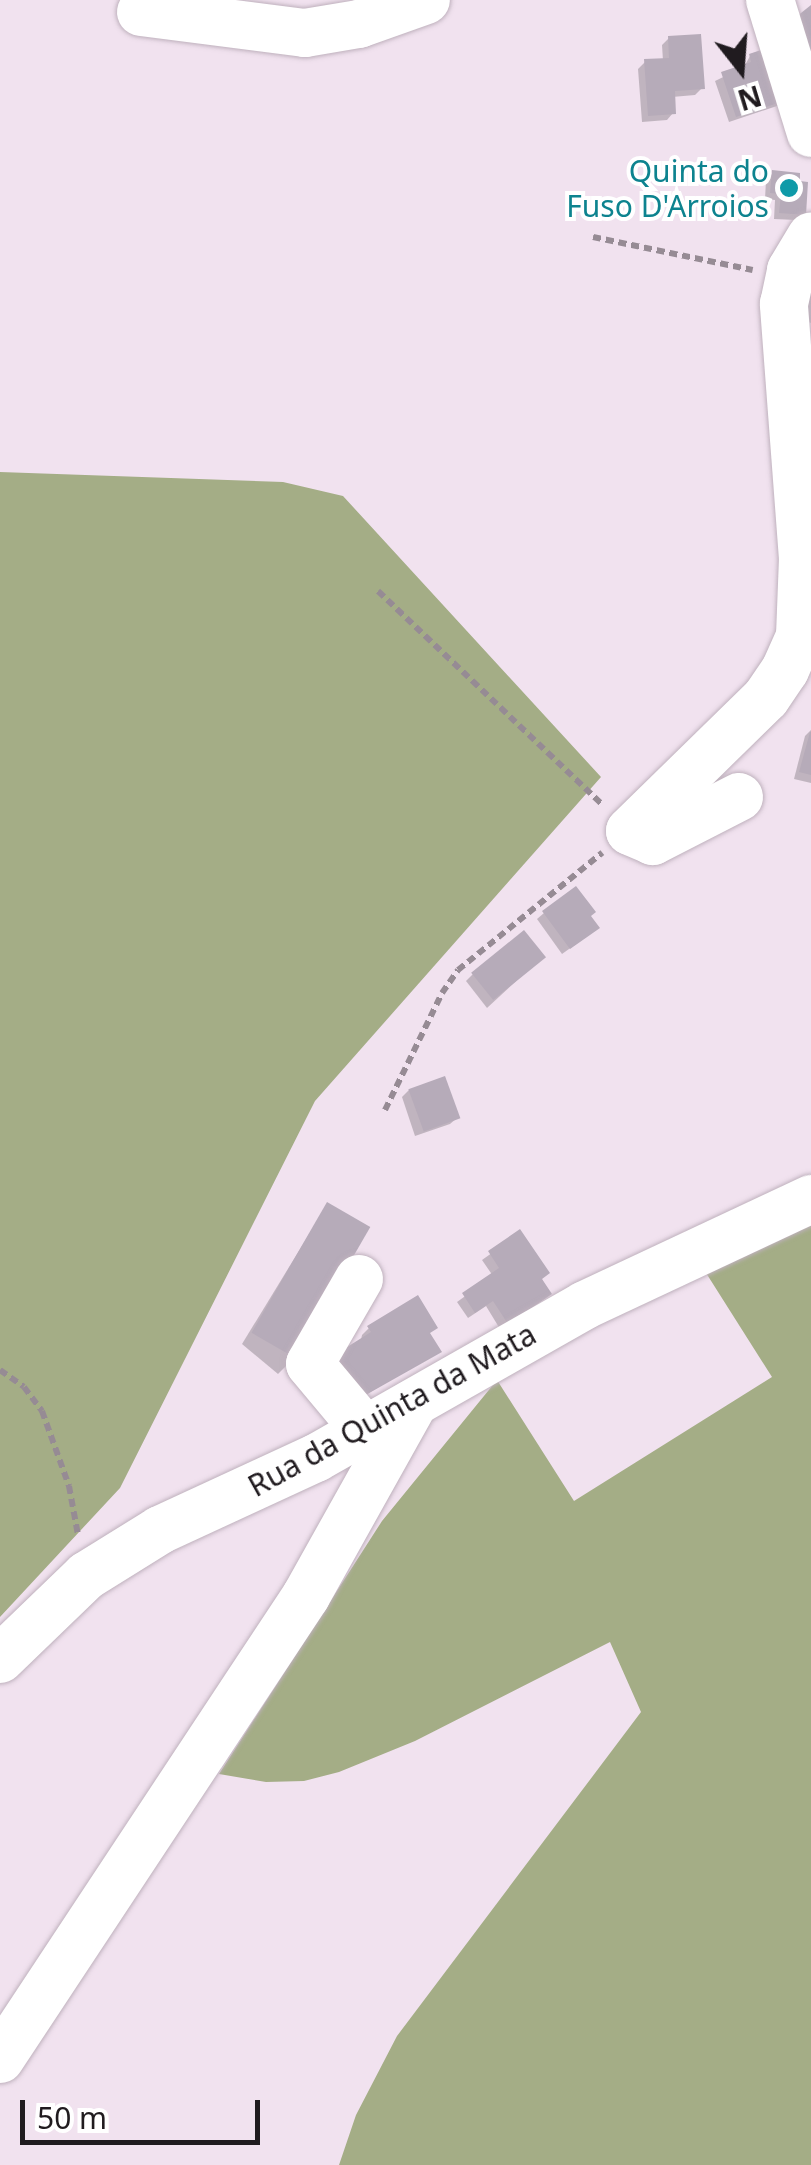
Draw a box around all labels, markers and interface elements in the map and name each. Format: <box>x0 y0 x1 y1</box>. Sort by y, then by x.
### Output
north arrow <box>691 20 791 120</box>
text: N <box>733 77 766 120</box>
place label: Quinta do Fuso D'Arroios <box>566 153 769 224</box>
marker: Quinta do Fuso D'Arroios <box>778 177 800 199</box>
street label: Rua da Quinta da Mata <box>242 1316 542 1504</box>
scale bar <box>25 2080 265 2142</box>
text: 50 m <box>37 2097 107 2138</box>

